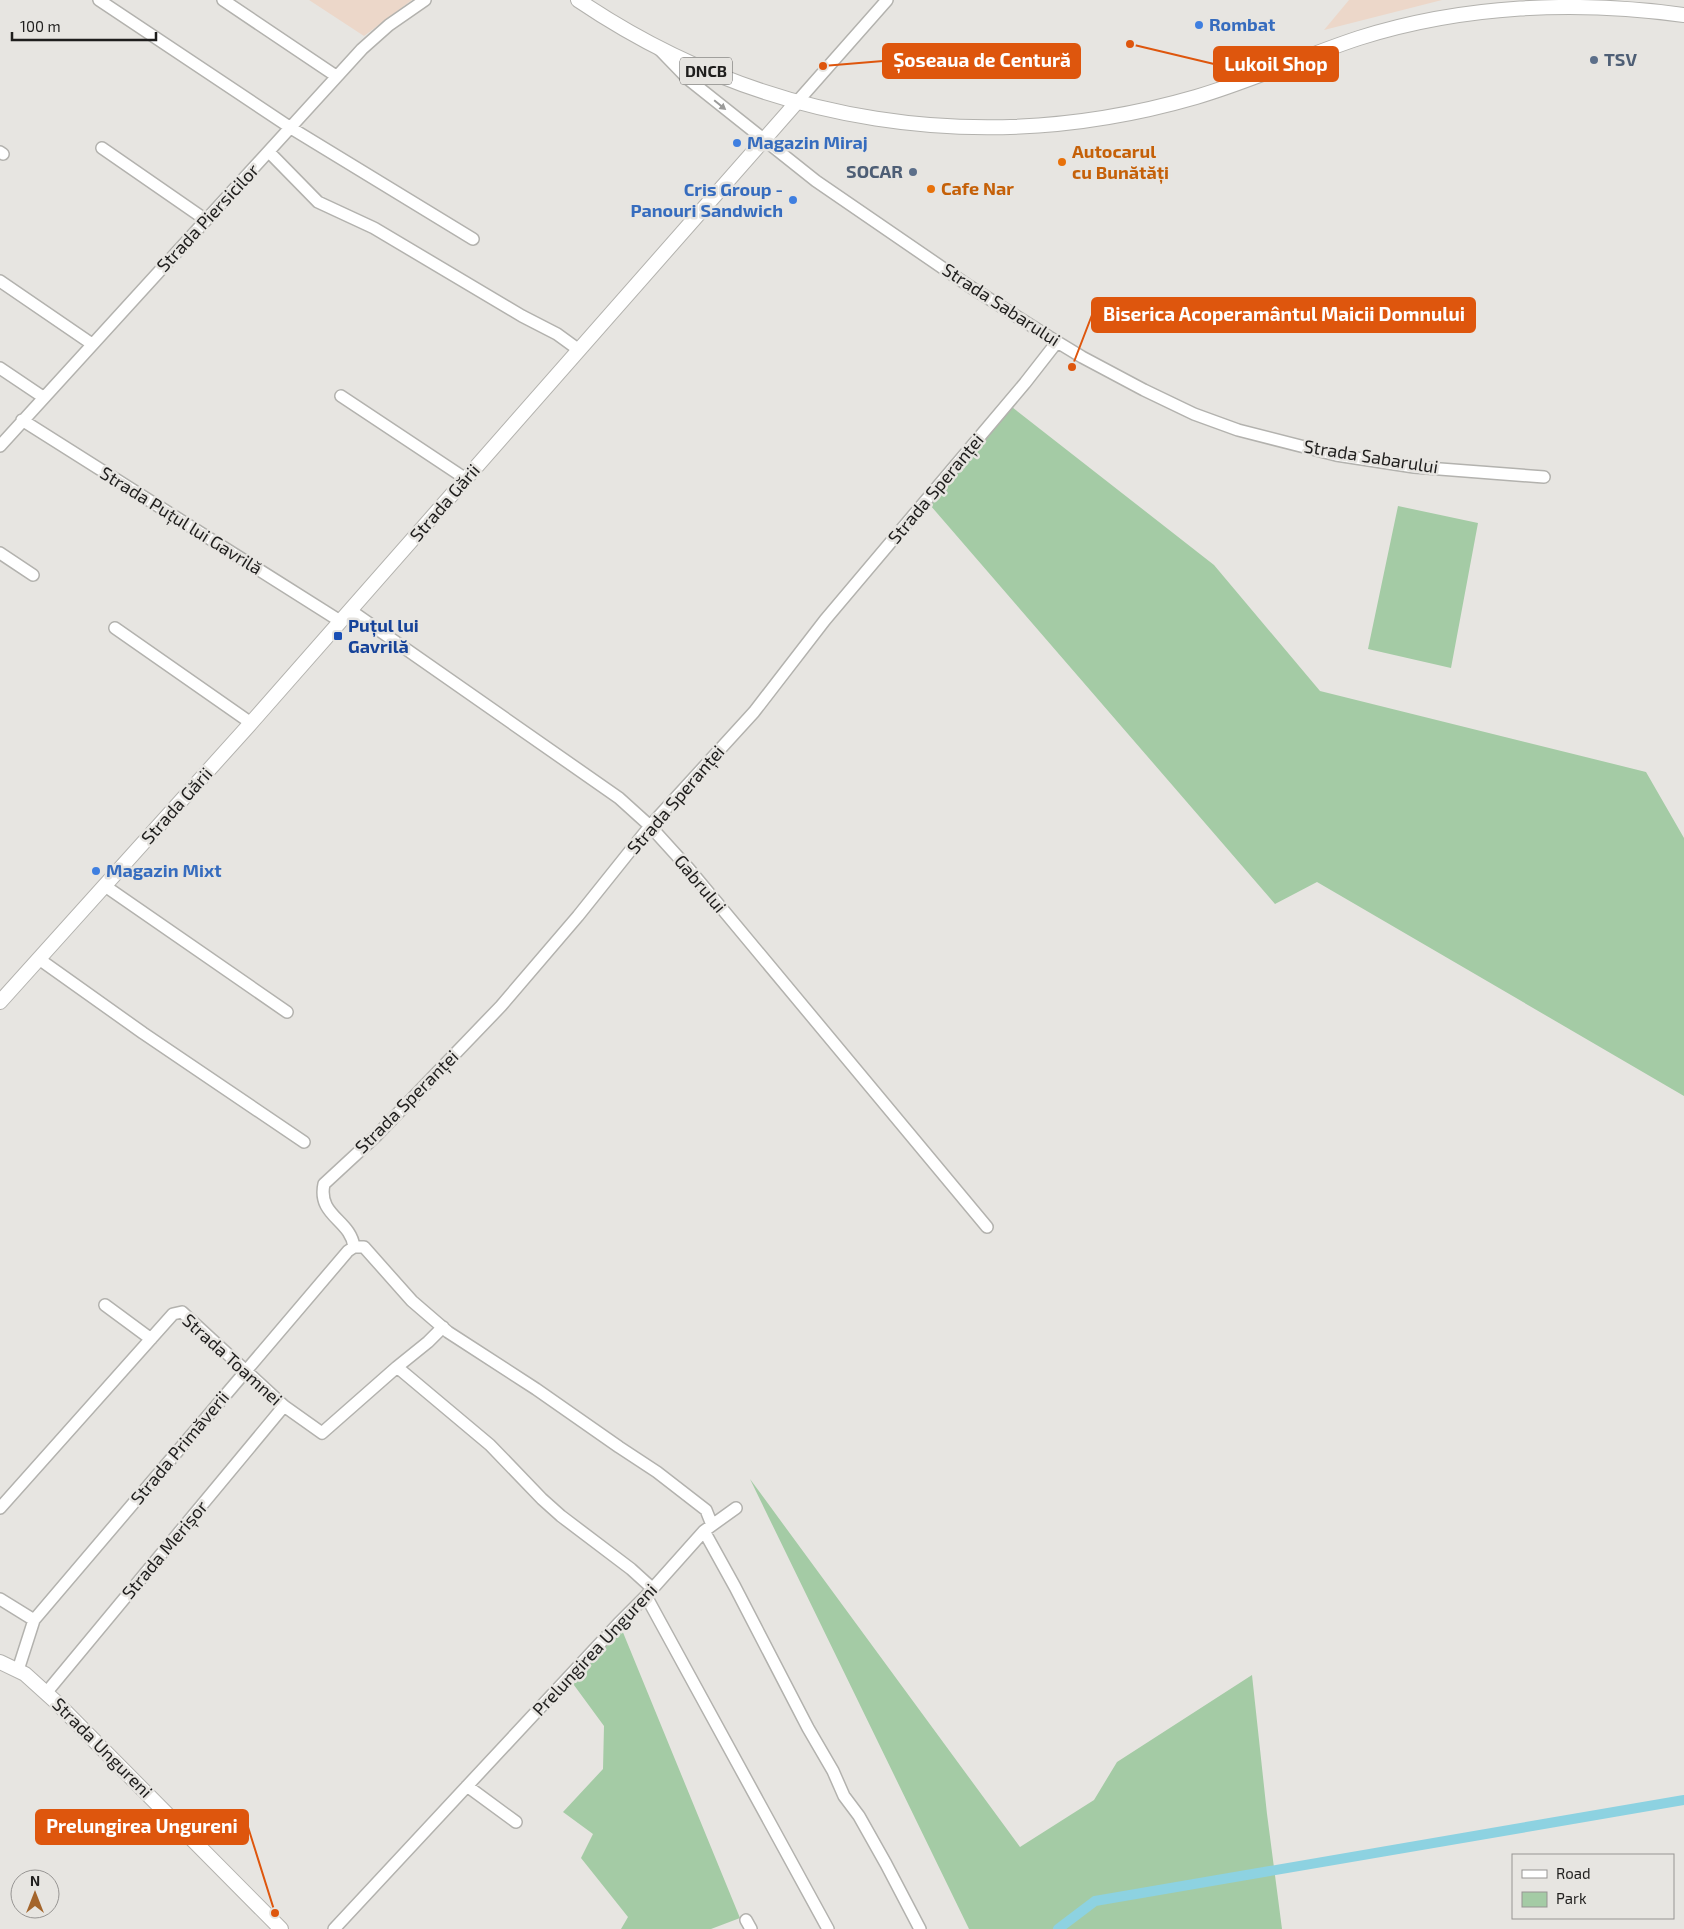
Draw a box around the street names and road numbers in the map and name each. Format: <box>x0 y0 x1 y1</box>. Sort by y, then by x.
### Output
road number: DNCB <box>680 58 732 84</box>
street label: Strada Piersicilor <box>152 159 263 276</box>
street label: Strada Sabarului <box>939 258 1064 350</box>
street label: Strada Speranței <box>883 429 988 549</box>
street label: Strada Sabarului <box>1302 435 1440 478</box>
street label: Strada Gării <box>405 459 484 546</box>
street label: Strada Puțul lui Gavrilă <box>96 461 267 580</box>
street label: Strada Speranței <box>622 740 729 859</box>
street label: Strada Gării <box>136 762 216 848</box>
street label: Gabrului <box>670 850 731 917</box>
street label: Strada Speranței <box>350 1045 463 1158</box>
street label: Strada Toamnei <box>178 1309 287 1410</box>
street label: Strada Primăverii <box>125 1386 233 1509</box>
street label: Strada Merișor <box>117 1496 213 1604</box>
street label: Prelungirea Ungureni <box>527 1579 661 1720</box>
street label: Strada Ungureni <box>48 1693 157 1802</box>

